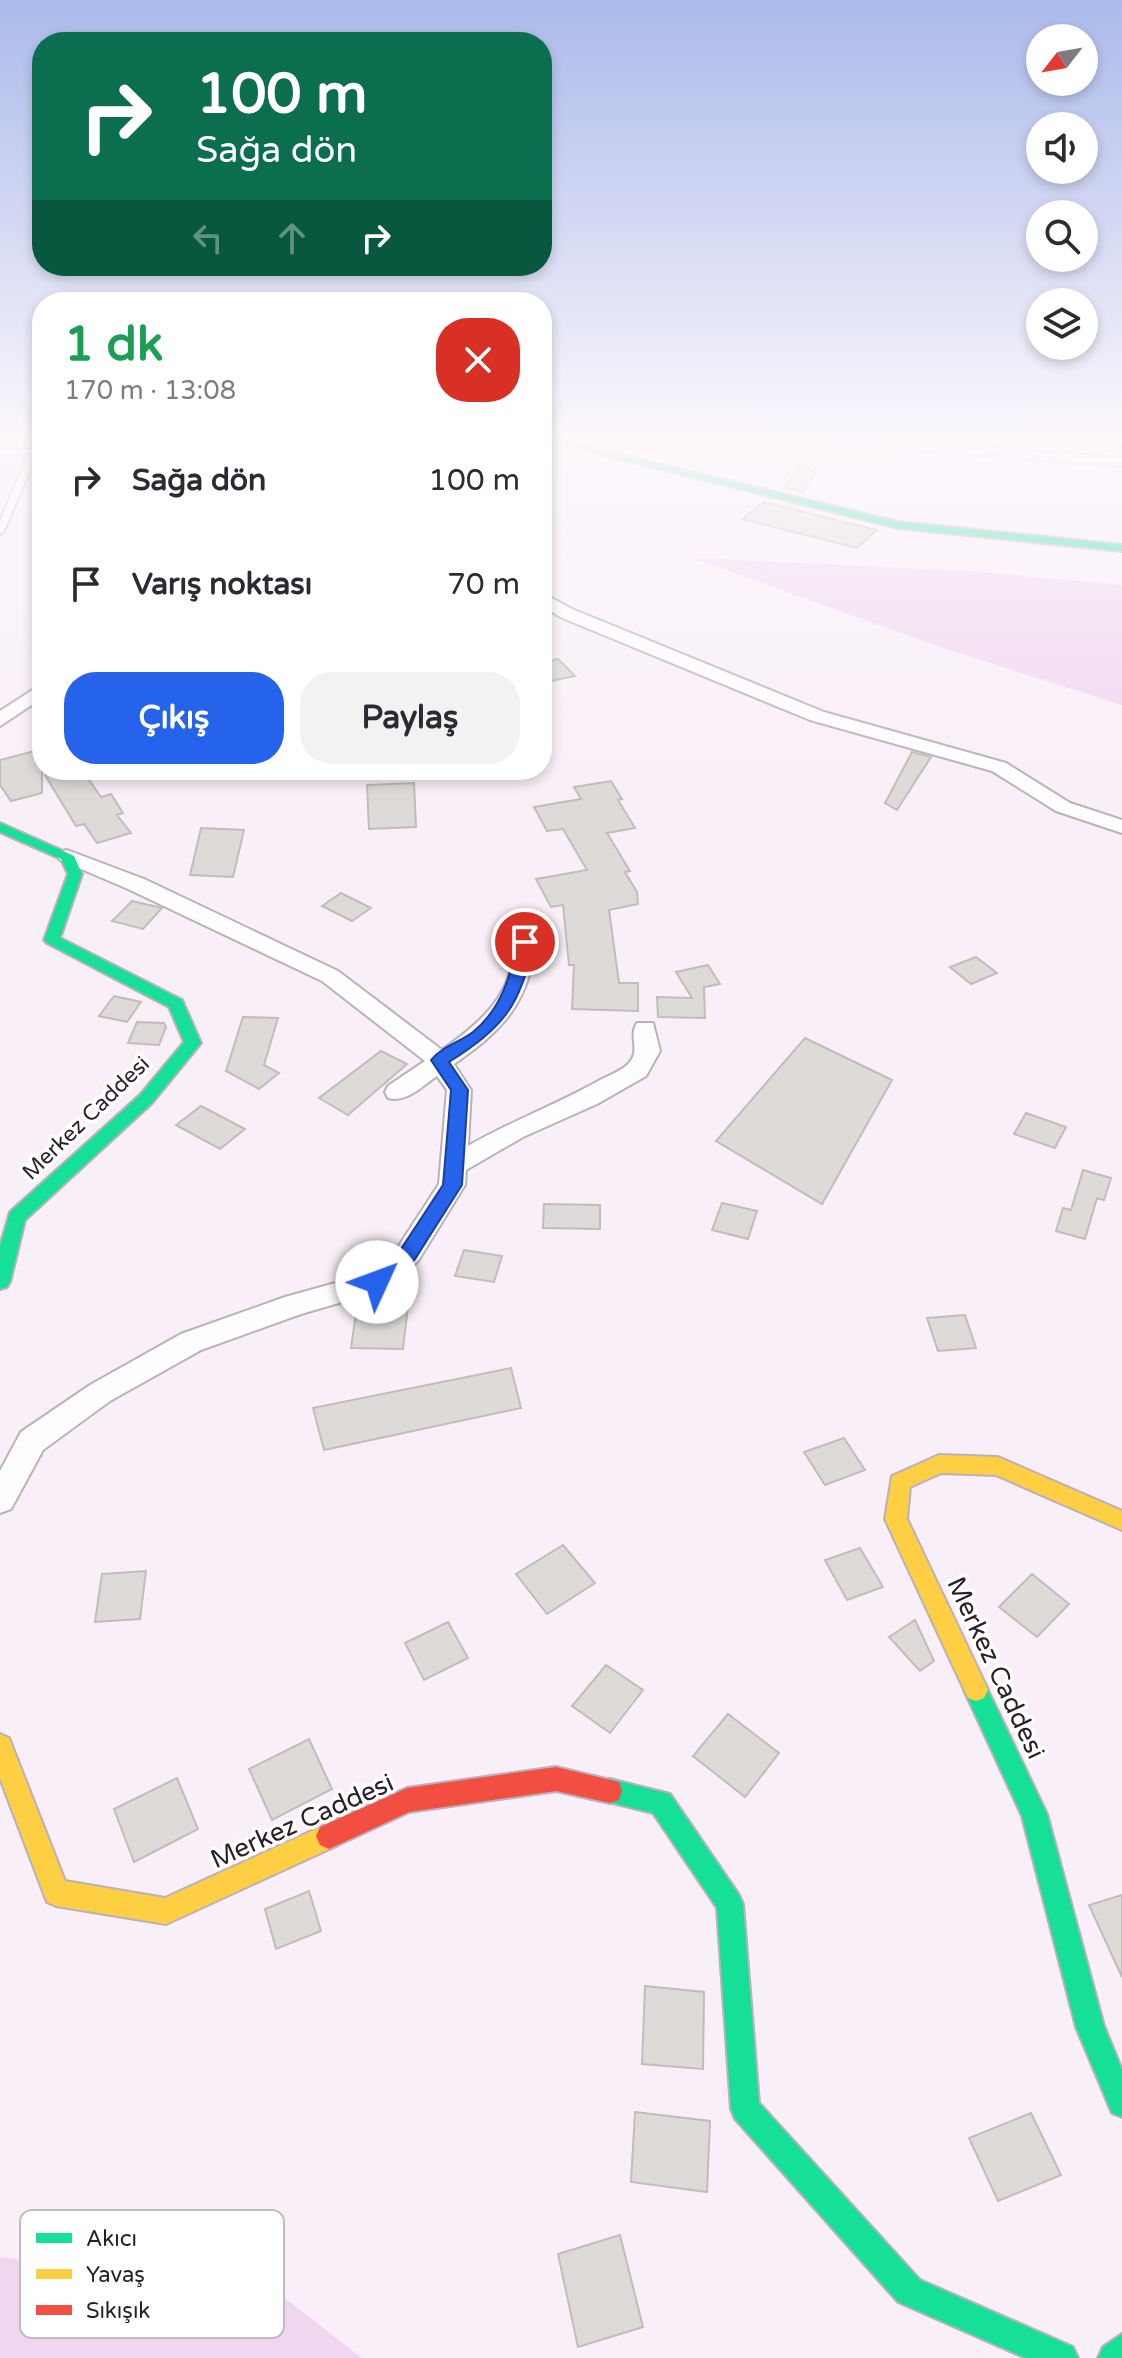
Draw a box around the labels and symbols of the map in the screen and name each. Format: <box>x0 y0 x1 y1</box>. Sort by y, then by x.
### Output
north arrow <box>1026 24 1098 96</box>
pin <box>491 908 559 976</box>
street label: Merkez Caddesi <box>17 1051 155 1185</box>
position arrow <box>335 1240 419 1324</box>
street label: Merkez Caddesi <box>940 1572 1052 1764</box>
street label: Merkez Caddesi <box>206 1767 398 1875</box>
legend <box>20 2210 284 2338</box>
text: Akıcı <box>86 2226 137 2252</box>
text: Yavaş <box>86 2262 145 2288</box>
text: Sıkışık <box>86 2298 150 2324</box>

